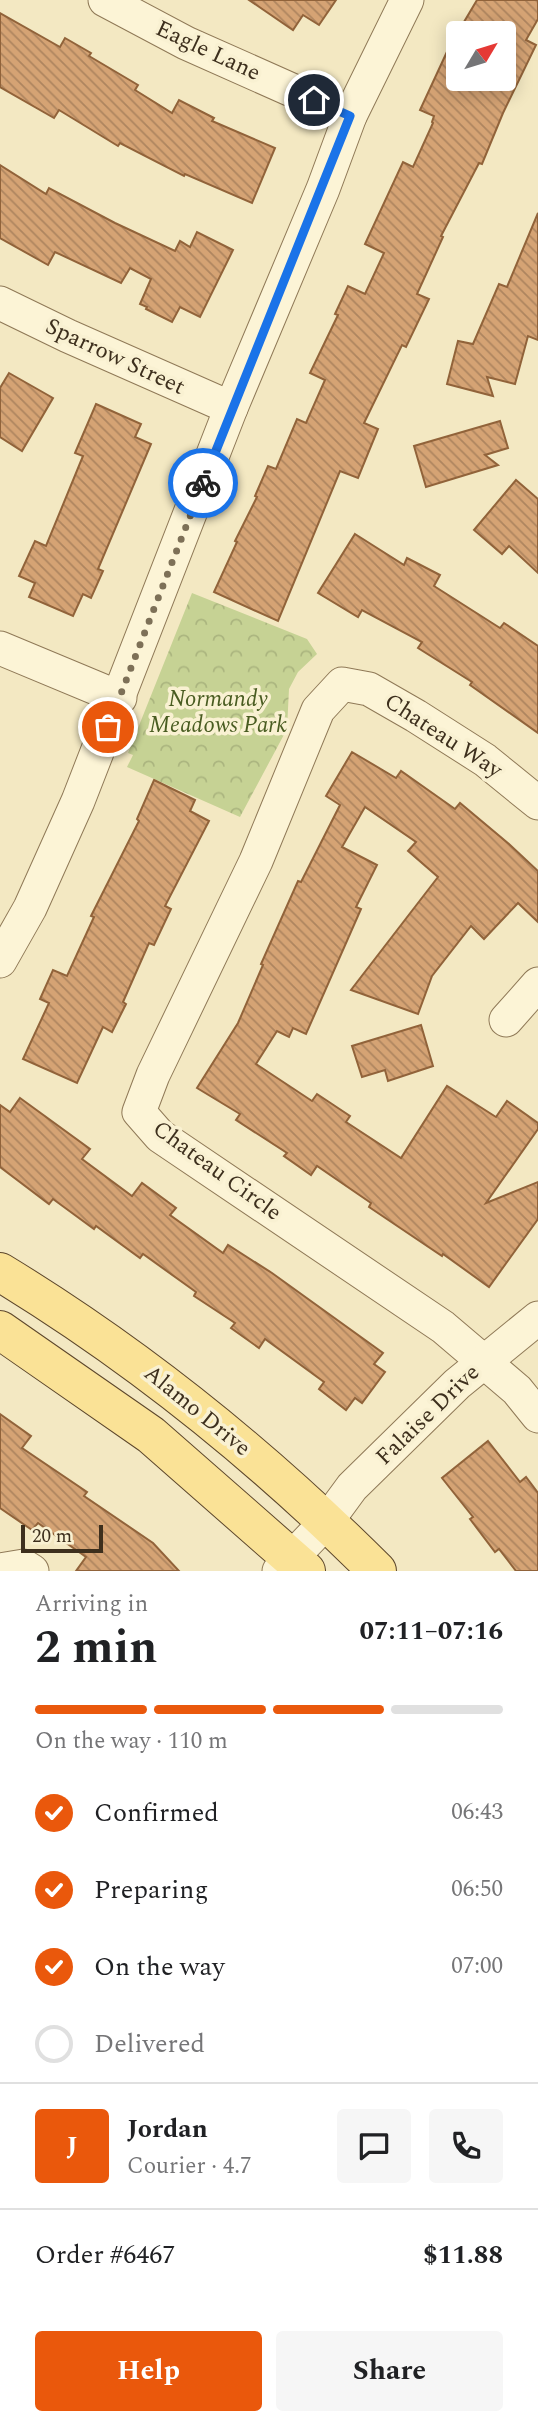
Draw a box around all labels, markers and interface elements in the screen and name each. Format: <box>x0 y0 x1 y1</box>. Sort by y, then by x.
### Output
street label: Eagle Lane <box>150 11 266 91</box>
north arrow <box>446 21 516 91</box>
map controls <box>446 21 516 91</box>
pin <box>284 70 344 130</box>
icon: home <box>295 81 333 119</box>
street label: Sparrow Street <box>39 309 191 405</box>
courier <box>168 448 238 518</box>
icon: bike <box>184 464 222 502</box>
park label: Normandy Meadows Park <box>149 682 287 743</box>
street label: Chateau Way <box>377 685 510 788</box>
pin <box>78 697 138 757</box>
icon: bag <box>89 708 127 746</box>
street label: Chateau Circle <box>145 1112 289 1230</box>
street label: Falaise Drive <box>368 1356 488 1474</box>
street label: Alamo Drive <box>136 1357 258 1465</box>
scale bar <box>21 1522 103 1554</box>
text: 20 m <box>32 1522 72 1551</box>
text: Arriving in <box>35 1587 148 1622</box>
text: 07:11–07:16 <box>359 1611 503 1651</box>
text: 2 min <box>35 1613 157 1683</box>
text: On the way · 110 m <box>35 1724 228 1759</box>
text: Confirmed <box>94 1793 219 1833</box>
icon: check <box>35 1794 73 1832</box>
text: 06:43 <box>451 1795 503 1830</box>
text: Preparing <box>94 1870 208 1910</box>
icon: check <box>35 1871 73 1909</box>
text: 06:50 <box>451 1872 503 1907</box>
text: On the way <box>94 1947 225 1987</box>
icon: check <box>35 1948 73 1986</box>
text: 07:00 <box>451 1949 503 1984</box>
text: Delivered <box>94 2024 205 2064</box>
text: Jordan <box>127 2109 208 2149</box>
button: chat <box>337 2109 411 2183</box>
button: phone <box>429 2109 503 2183</box>
text: J <box>66 2126 78 2166</box>
text: Courier · 4.7 <box>127 2149 252 2184</box>
text: Order #6467 <box>35 2235 175 2275</box>
text: $11.88 <box>423 2235 503 2275</box>
button: Help <box>35 2331 262 2411</box>
button: Share <box>276 2331 503 2411</box>

